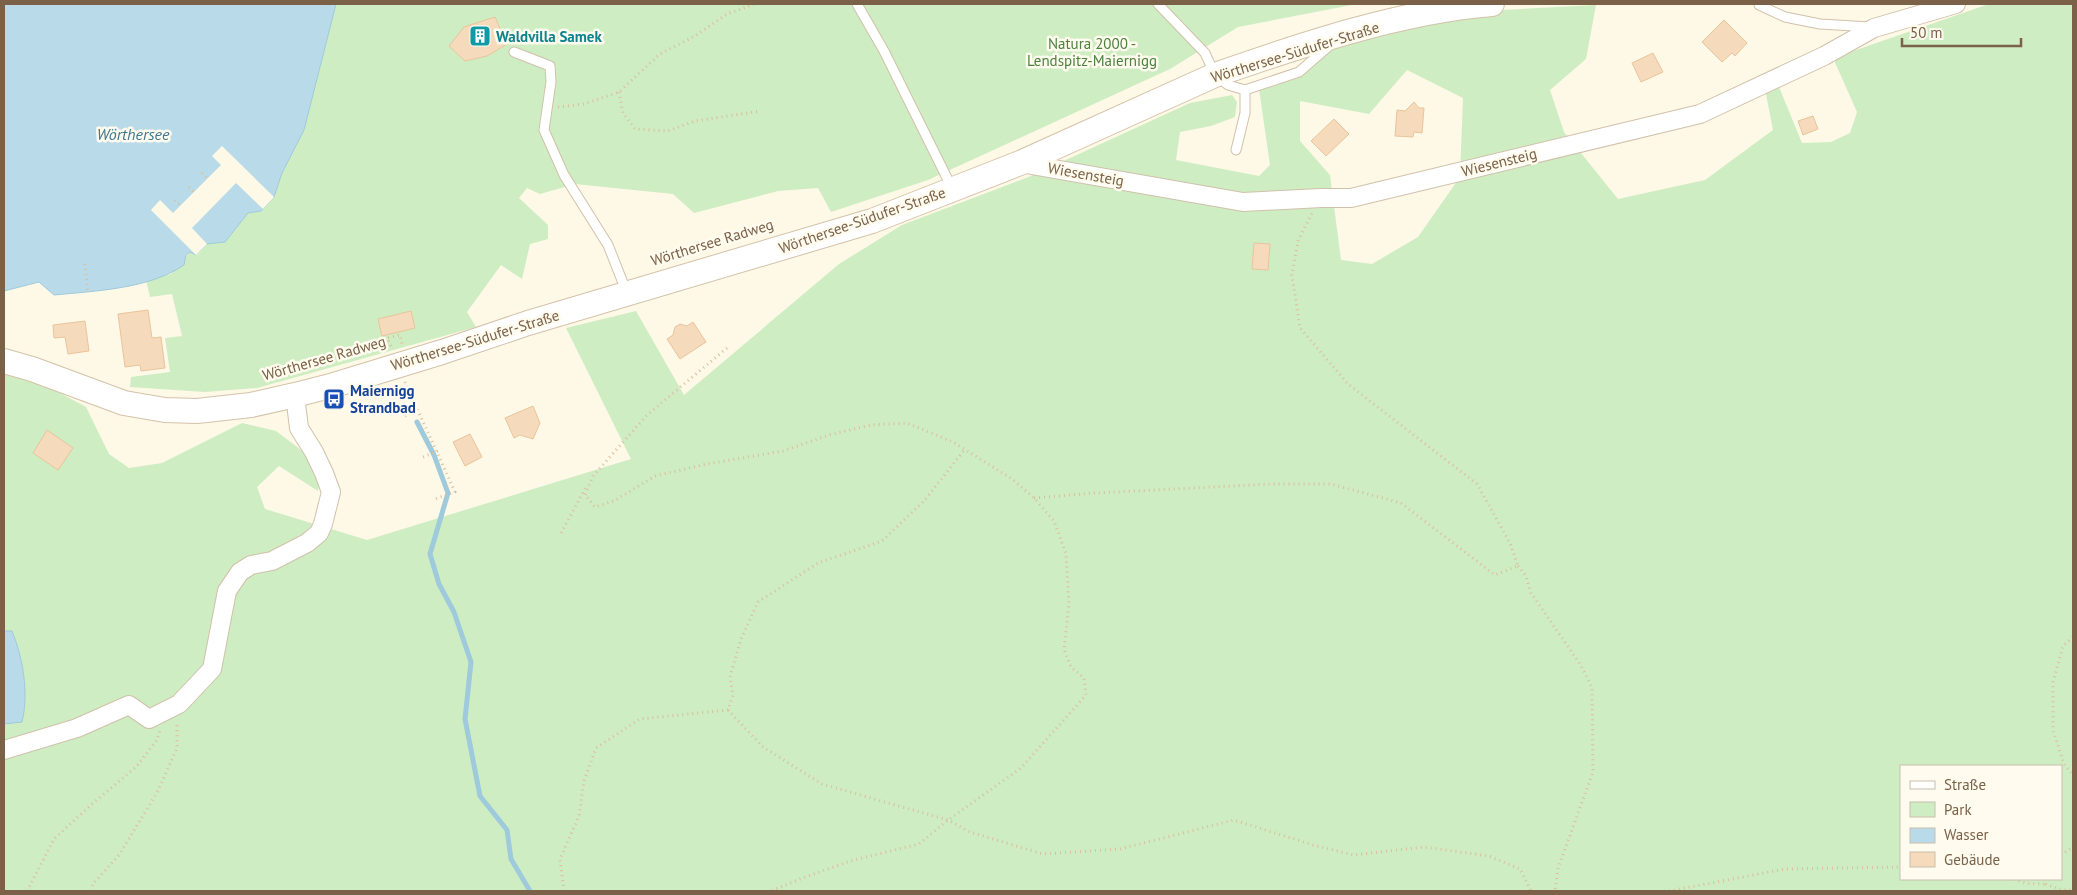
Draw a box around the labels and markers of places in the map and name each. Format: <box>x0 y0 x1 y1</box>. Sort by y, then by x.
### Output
building icon: Waldvilla Samek <box>468 24 492 48</box>
place label: Waldvilla Samek <box>496 27 602 46</box>
place label: Maiernigg Strandbad <box>350 381 416 417</box>
bus stop icon: Maiernigg Strandbad <box>322 387 346 411</box>

